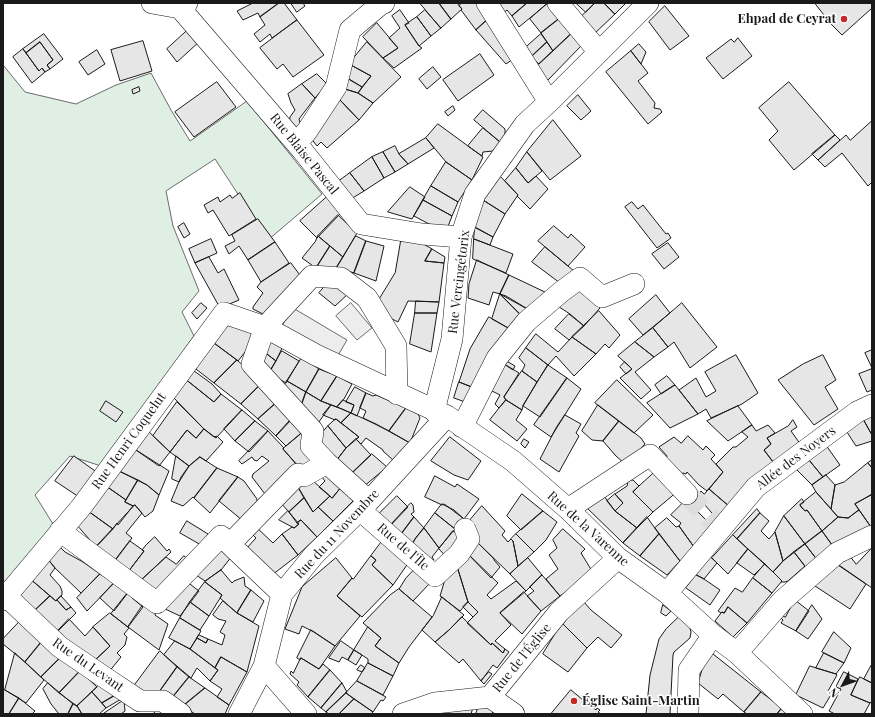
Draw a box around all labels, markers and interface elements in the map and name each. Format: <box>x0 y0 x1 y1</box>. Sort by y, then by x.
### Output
place label: Ehpad de Ceyrat <box>737 11 836 27</box>
marker: Ehpad de Ceyrat <box>839 14 849 24</box>
street label: Rue Blaise Pascal <box>267 110 341 198</box>
street label: Rue Vercingétorix <box>445 229 473 335</box>
street label: Rue Henri Coquelut <box>89 390 169 492</box>
street label: Allée des Noyers <box>753 423 839 493</box>
street label: Rue du 11 Novembre <box>291 486 383 582</box>
street label: Rue de la Varenne <box>544 488 632 570</box>
street label: Rue de l'Île <box>374 520 432 574</box>
street label: Rue de l'Église <box>489 620 555 696</box>
street label: Rue du Levant <box>49 635 127 695</box>
north arrow <box>823 665 863 705</box>
text: N <box>825 685 842 701</box>
place label: Église Saint-Martin <box>582 693 700 709</box>
marker: Église Saint-Martin <box>569 696 579 706</box>

